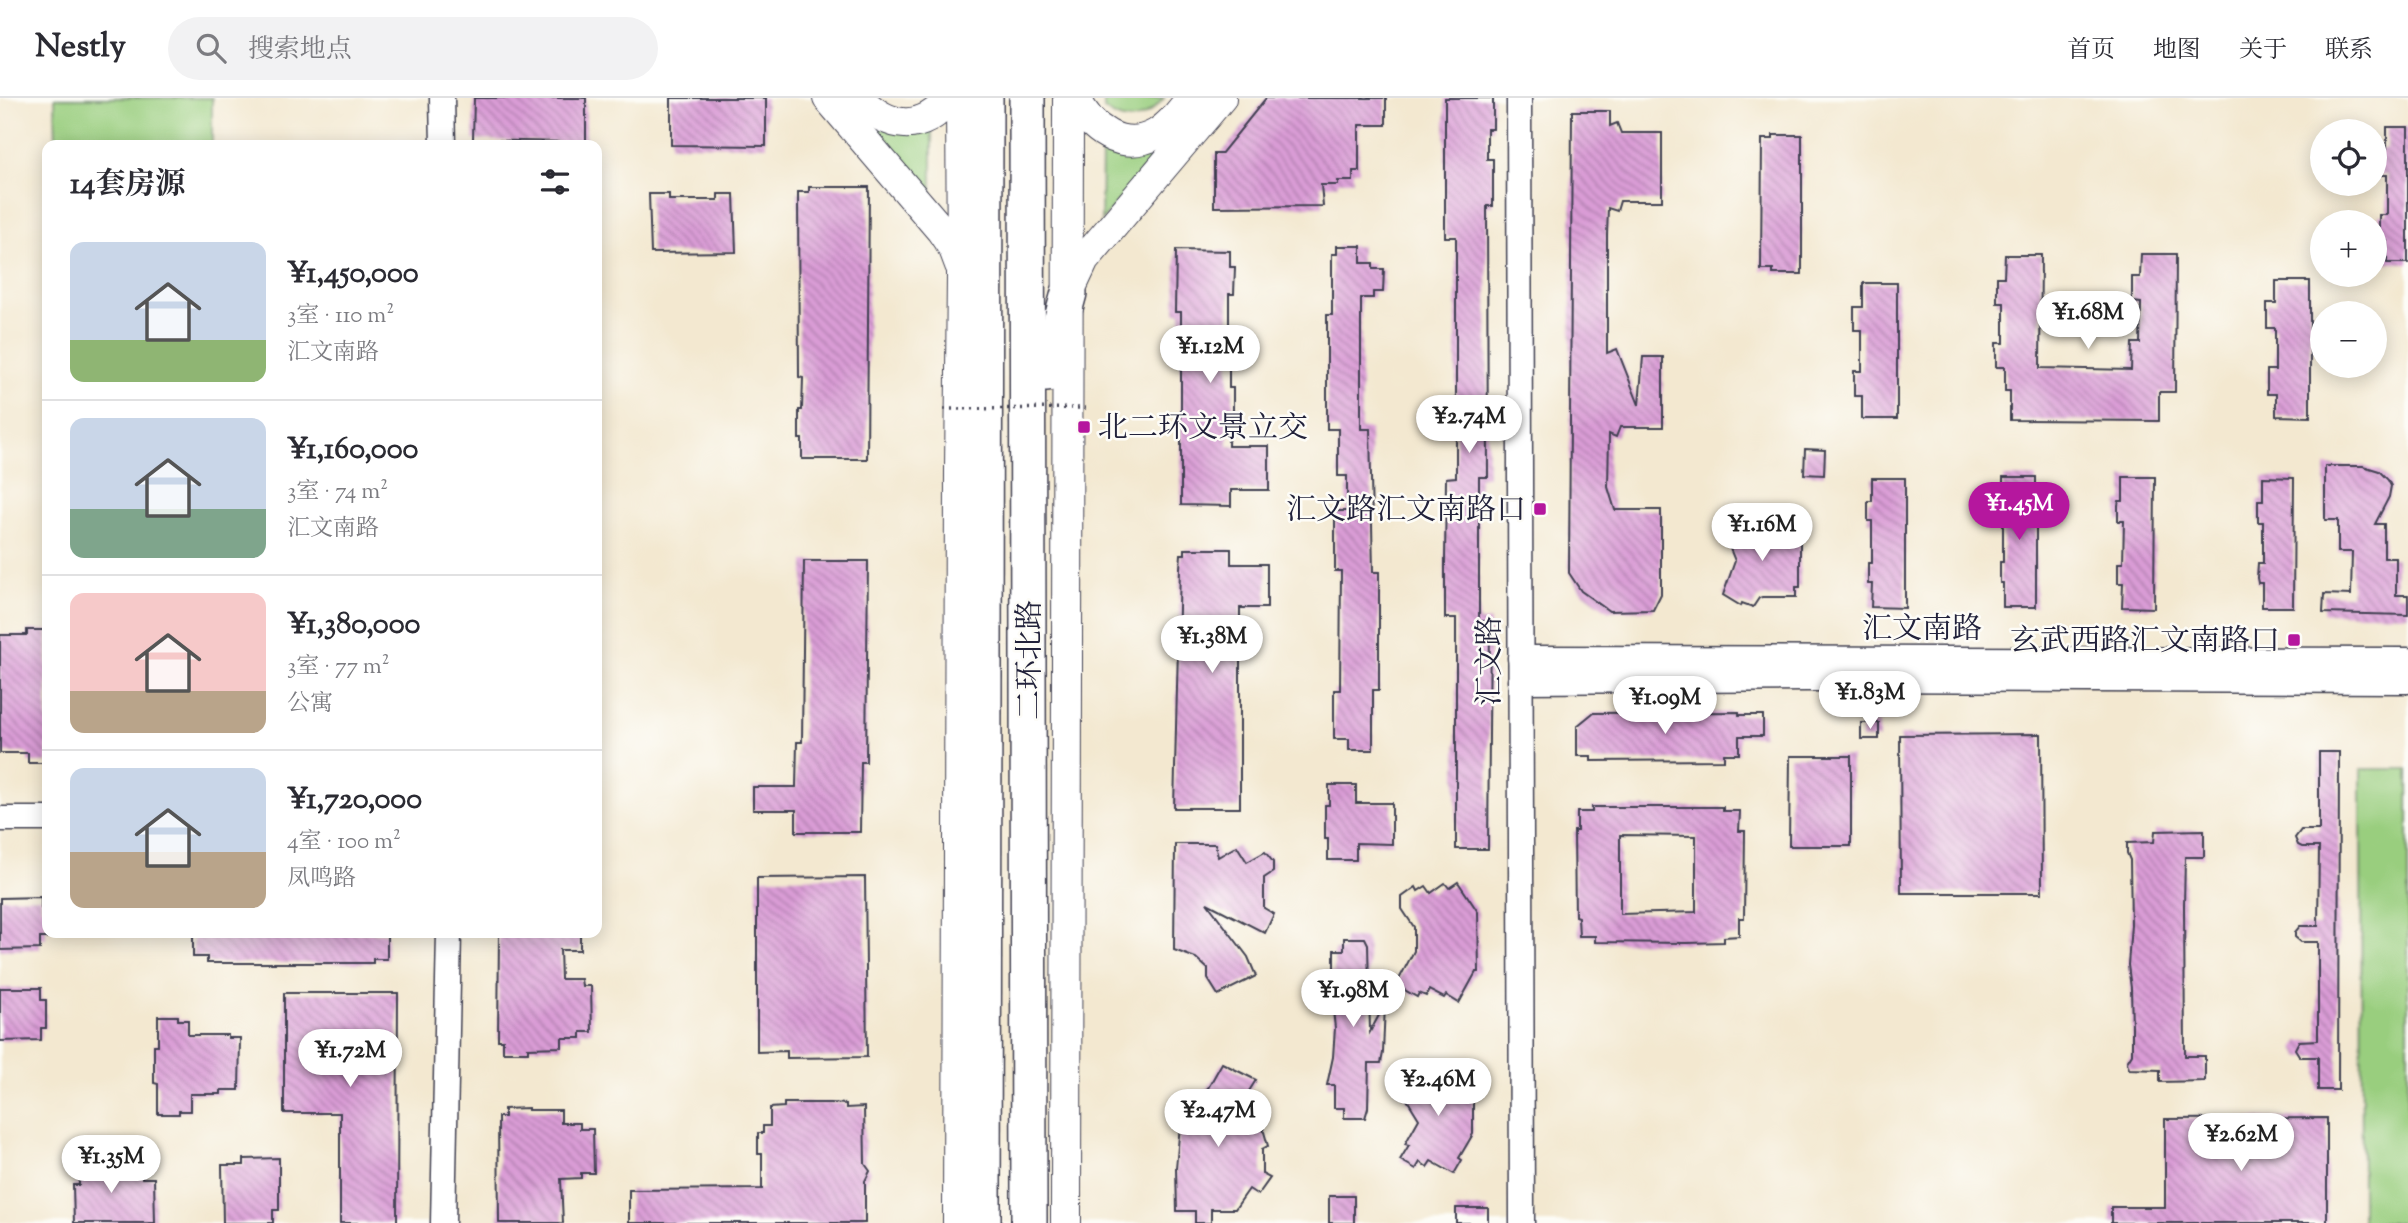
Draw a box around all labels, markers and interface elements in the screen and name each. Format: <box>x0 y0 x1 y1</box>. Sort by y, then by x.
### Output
search box <box>168 17 658 80</box>
text: Nestly <box>35 24 126 72</box>
icon: search <box>192 29 230 67</box>
text: 搜索地点 <box>248 32 352 69</box>
text: 首页 <box>2067 34 2115 68</box>
text: 地图 <box>2153 34 2201 68</box>
text: 关于 <box>2239 34 2287 68</box>
text: 联系 <box>2325 34 2373 68</box>
map controls <box>2310 119 2387 378</box>
button: locate <box>2310 119 2387 196</box>
icon: filters <box>536 163 574 201</box>
text: 14套房源 <box>70 164 185 207</box>
button: + <box>2310 210 2387 287</box>
text: ¥1,450,000 <box>287 253 419 296</box>
icon: home <box>126 270 210 354</box>
pin: ¥1.68M <box>2031 292 2145 351</box>
text: ¥1.68M <box>2052 297 2124 330</box>
text: 3室 · 110 m² <box>287 300 394 333</box>
button: − <box>2310 301 2387 378</box>
pin: ¥1.12M <box>1153 326 1267 385</box>
text: ¥1.12M <box>1176 331 1244 364</box>
text: 汇文南路 <box>287 337 379 370</box>
pin: ¥2.74M <box>1412 396 1526 455</box>
text: ¥2.74M <box>1432 401 1506 434</box>
place label: 北二环文景立交 <box>1098 408 1308 451</box>
marker: 北二环文景立交 <box>1076 419 1092 435</box>
text: ¥1,160,000 <box>287 429 418 472</box>
icon: home <box>126 446 210 530</box>
text: 3室 · 74 m² <box>287 476 388 509</box>
pin: ¥1.45M <box>1962 482 2076 542</box>
text: ¥1.45M <box>1984 488 2054 521</box>
place label: 汇文路汇文南路口 <box>1286 490 1526 533</box>
marker: 汇文路汇文南路口 <box>1532 501 1548 517</box>
pin: ¥1.16M <box>1705 504 1819 563</box>
text: ¥1.16M <box>1728 509 1796 542</box>
text: 汇文南路 <box>287 513 379 546</box>
street label: 二环北路 <box>1010 600 1053 720</box>
text: ¥1,380,000 <box>287 604 420 647</box>
street label: 汇文南路 <box>1862 609 1982 652</box>
pin: ¥1.38M <box>1155 616 1269 675</box>
street label: 汇文路 <box>1470 616 1513 706</box>
icon: home <box>126 621 210 705</box>
text: ¥1.38M <box>1177 621 1247 654</box>
place label: 玄武西路汇文南路口 <box>2010 621 2280 664</box>
marker: 玄武西路汇文南路口 <box>2286 632 2302 648</box>
text: 3室 · 77 m² <box>287 651 390 684</box>
pin: ¥1.83M <box>1813 672 1927 731</box>
pin: ¥1.09M <box>1608 676 1722 736</box>
text: ¥1.83M <box>1835 677 1905 710</box>
text: ¥1.09M <box>1629 682 1701 715</box>
text: 公寓 <box>287 688 333 721</box>
text: ¥1,720,000 <box>287 779 422 822</box>
icon: home <box>126 796 210 880</box>
text: 4室 · 100 m² <box>287 826 401 859</box>
text: 凤鸣路 <box>287 863 356 896</box>
pin: ¥1.98M <box>1296 970 1410 1029</box>
text: ¥1.98M <box>1317 975 1389 1008</box>
pin: ¥1.72M <box>293 1030 407 1089</box>
text: ¥1.72M <box>314 1035 386 1068</box>
pin: ¥2.46M <box>1381 1058 1495 1118</box>
text: ¥2.46M <box>1400 1064 1476 1097</box>
pin: ¥2.47M <box>1161 1090 1275 1149</box>
text: ¥2.47M <box>1180 1095 1256 1128</box>
pin: ¥2.62M <box>2184 1114 2298 1173</box>
text: ¥2.62M <box>2204 1119 2278 1152</box>
pin: ¥1.35M <box>54 1136 168 1195</box>
text: ¥1.35M <box>78 1141 144 1174</box>

